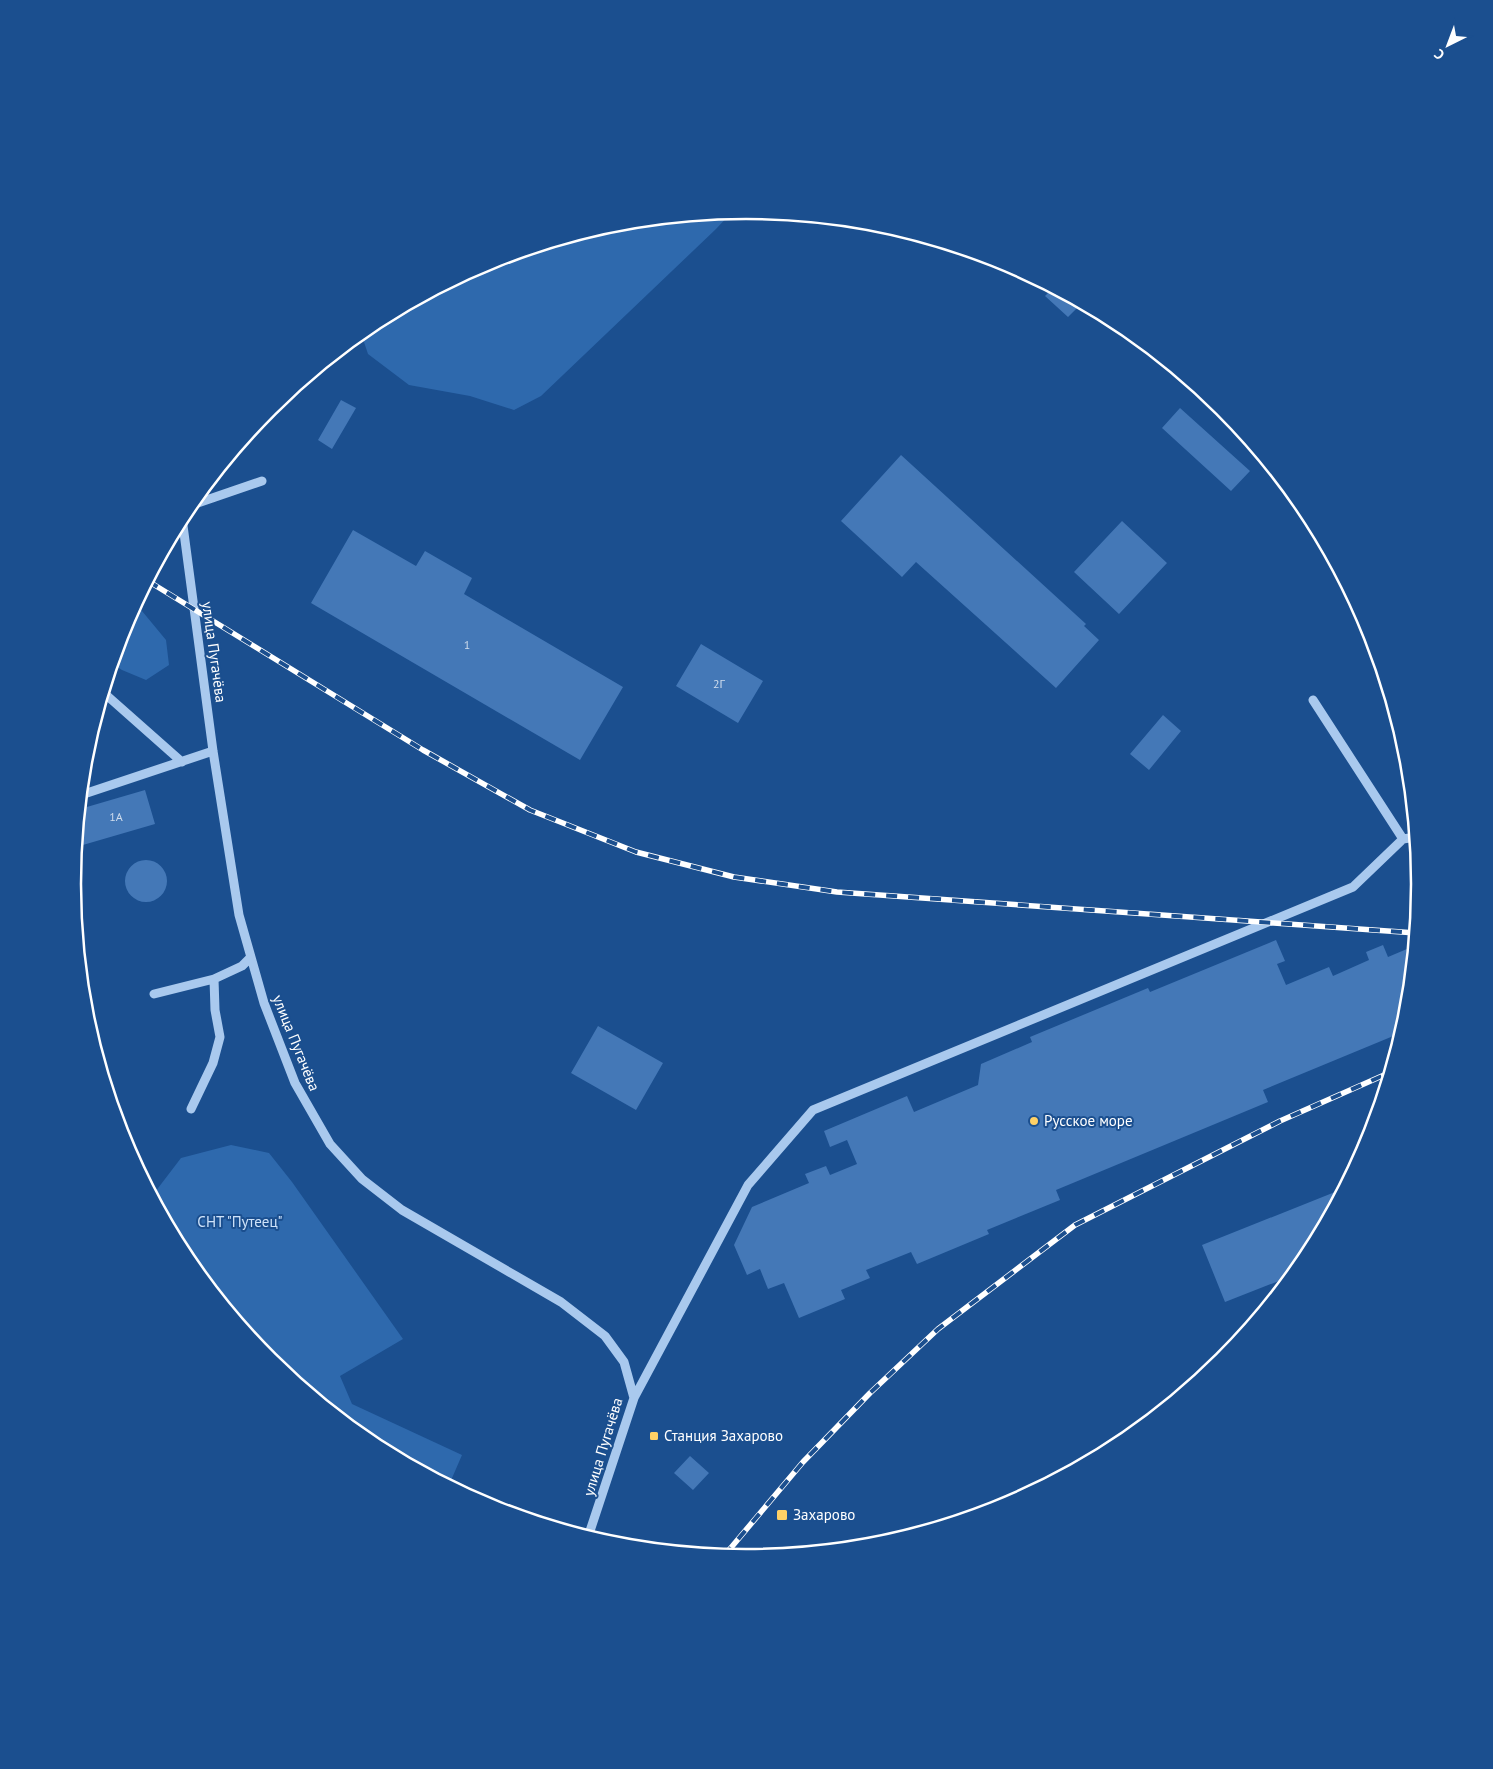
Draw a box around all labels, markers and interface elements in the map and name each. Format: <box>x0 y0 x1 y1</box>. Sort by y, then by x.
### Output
north arrow <box>1423 20 1473 70</box>
text: С <box>1430 45 1448 64</box>
street label: улица Пугачёва <box>198 600 231 704</box>
house number: 1 <box>464 637 470 652</box>
house number: 2Г <box>713 676 726 691</box>
house number: 1А <box>109 809 123 824</box>
street label: улица Пугачёва <box>269 992 324 1094</box>
place label: Русское море <box>1044 1111 1133 1130</box>
marker: Русское море <box>1028 1115 1040 1127</box>
park label: СНТ "Путеец" <box>197 1212 283 1231</box>
street label: улица Пугачёва <box>579 1395 627 1498</box>
place label: Станция Захарово <box>664 1426 783 1445</box>
marker: Станция Захарово <box>648 1430 660 1442</box>
place label: Захарово <box>793 1505 855 1524</box>
marker: Захарово <box>775 1508 789 1522</box>

